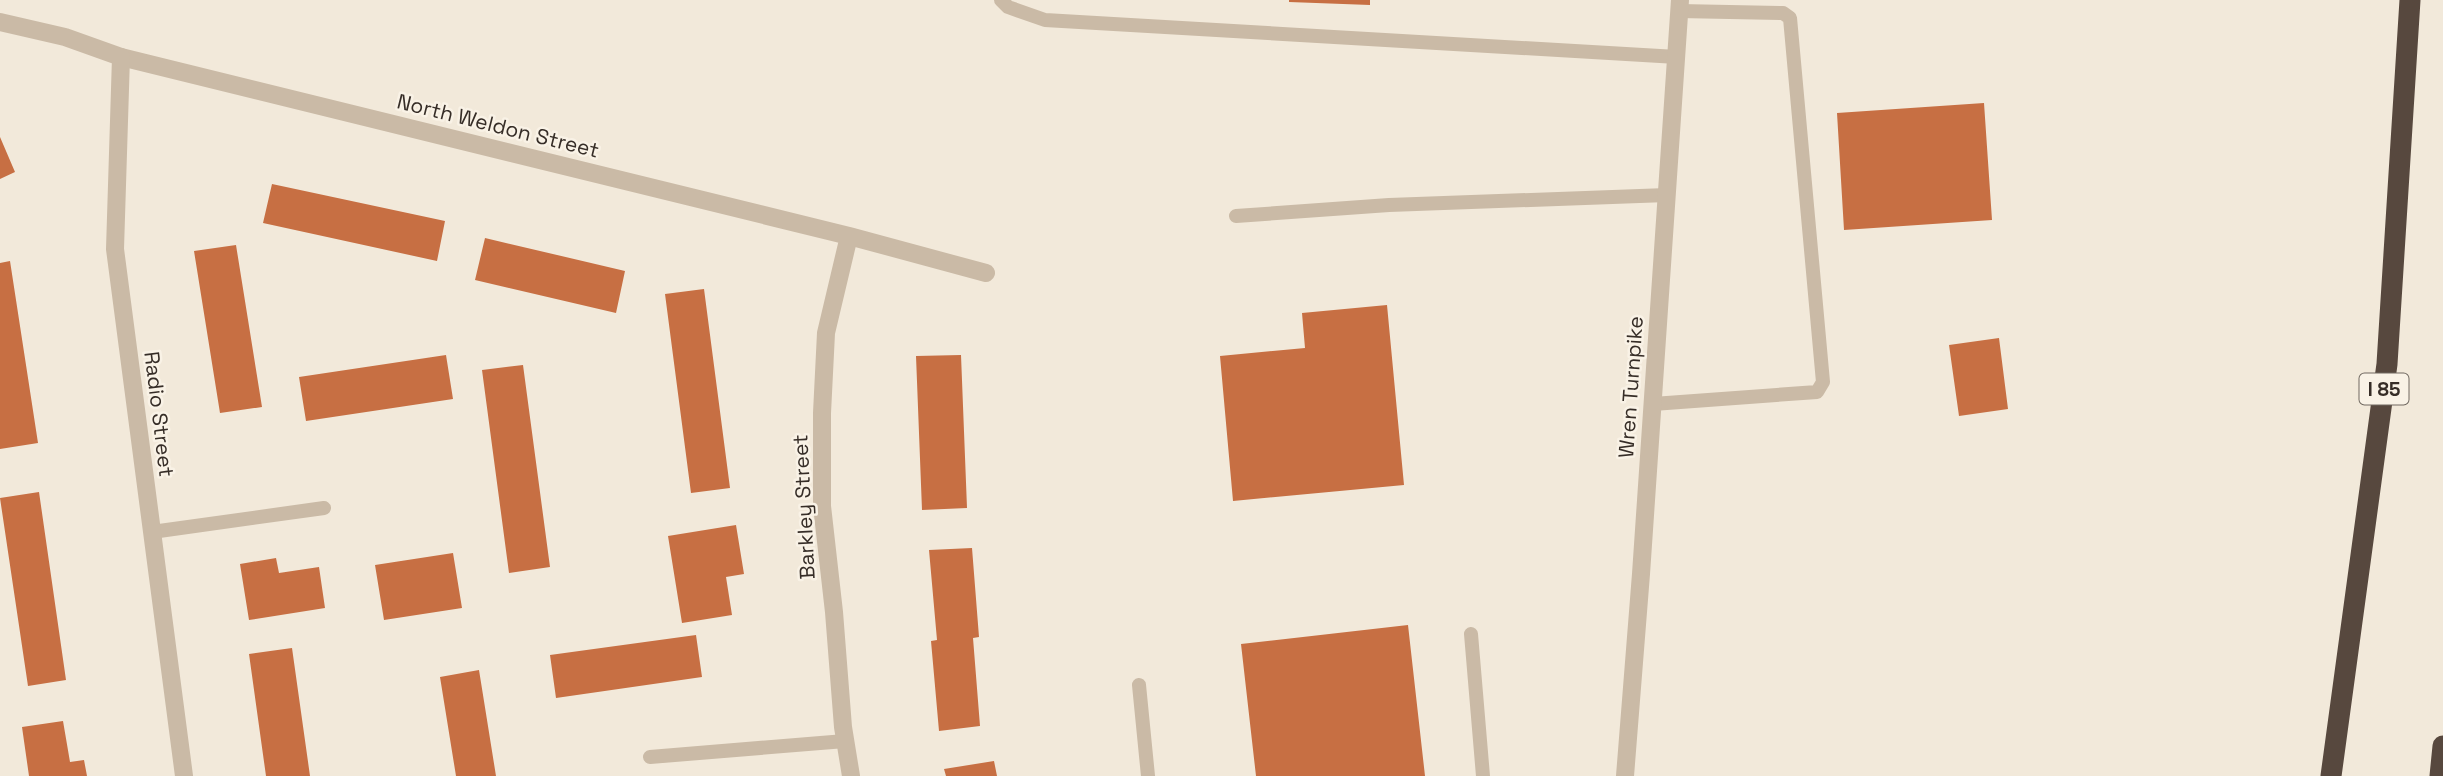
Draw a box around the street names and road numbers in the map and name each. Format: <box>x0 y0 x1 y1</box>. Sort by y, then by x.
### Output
street label: North Weldon Street <box>394 87 602 164</box>
street label: Wren Turnpike <box>1612 315 1649 459</box>
street label: Radio Street <box>138 350 181 478</box>
road number: I 85 <box>2360 374 2408 404</box>
street label: Barkley Street <box>786 434 821 580</box>

